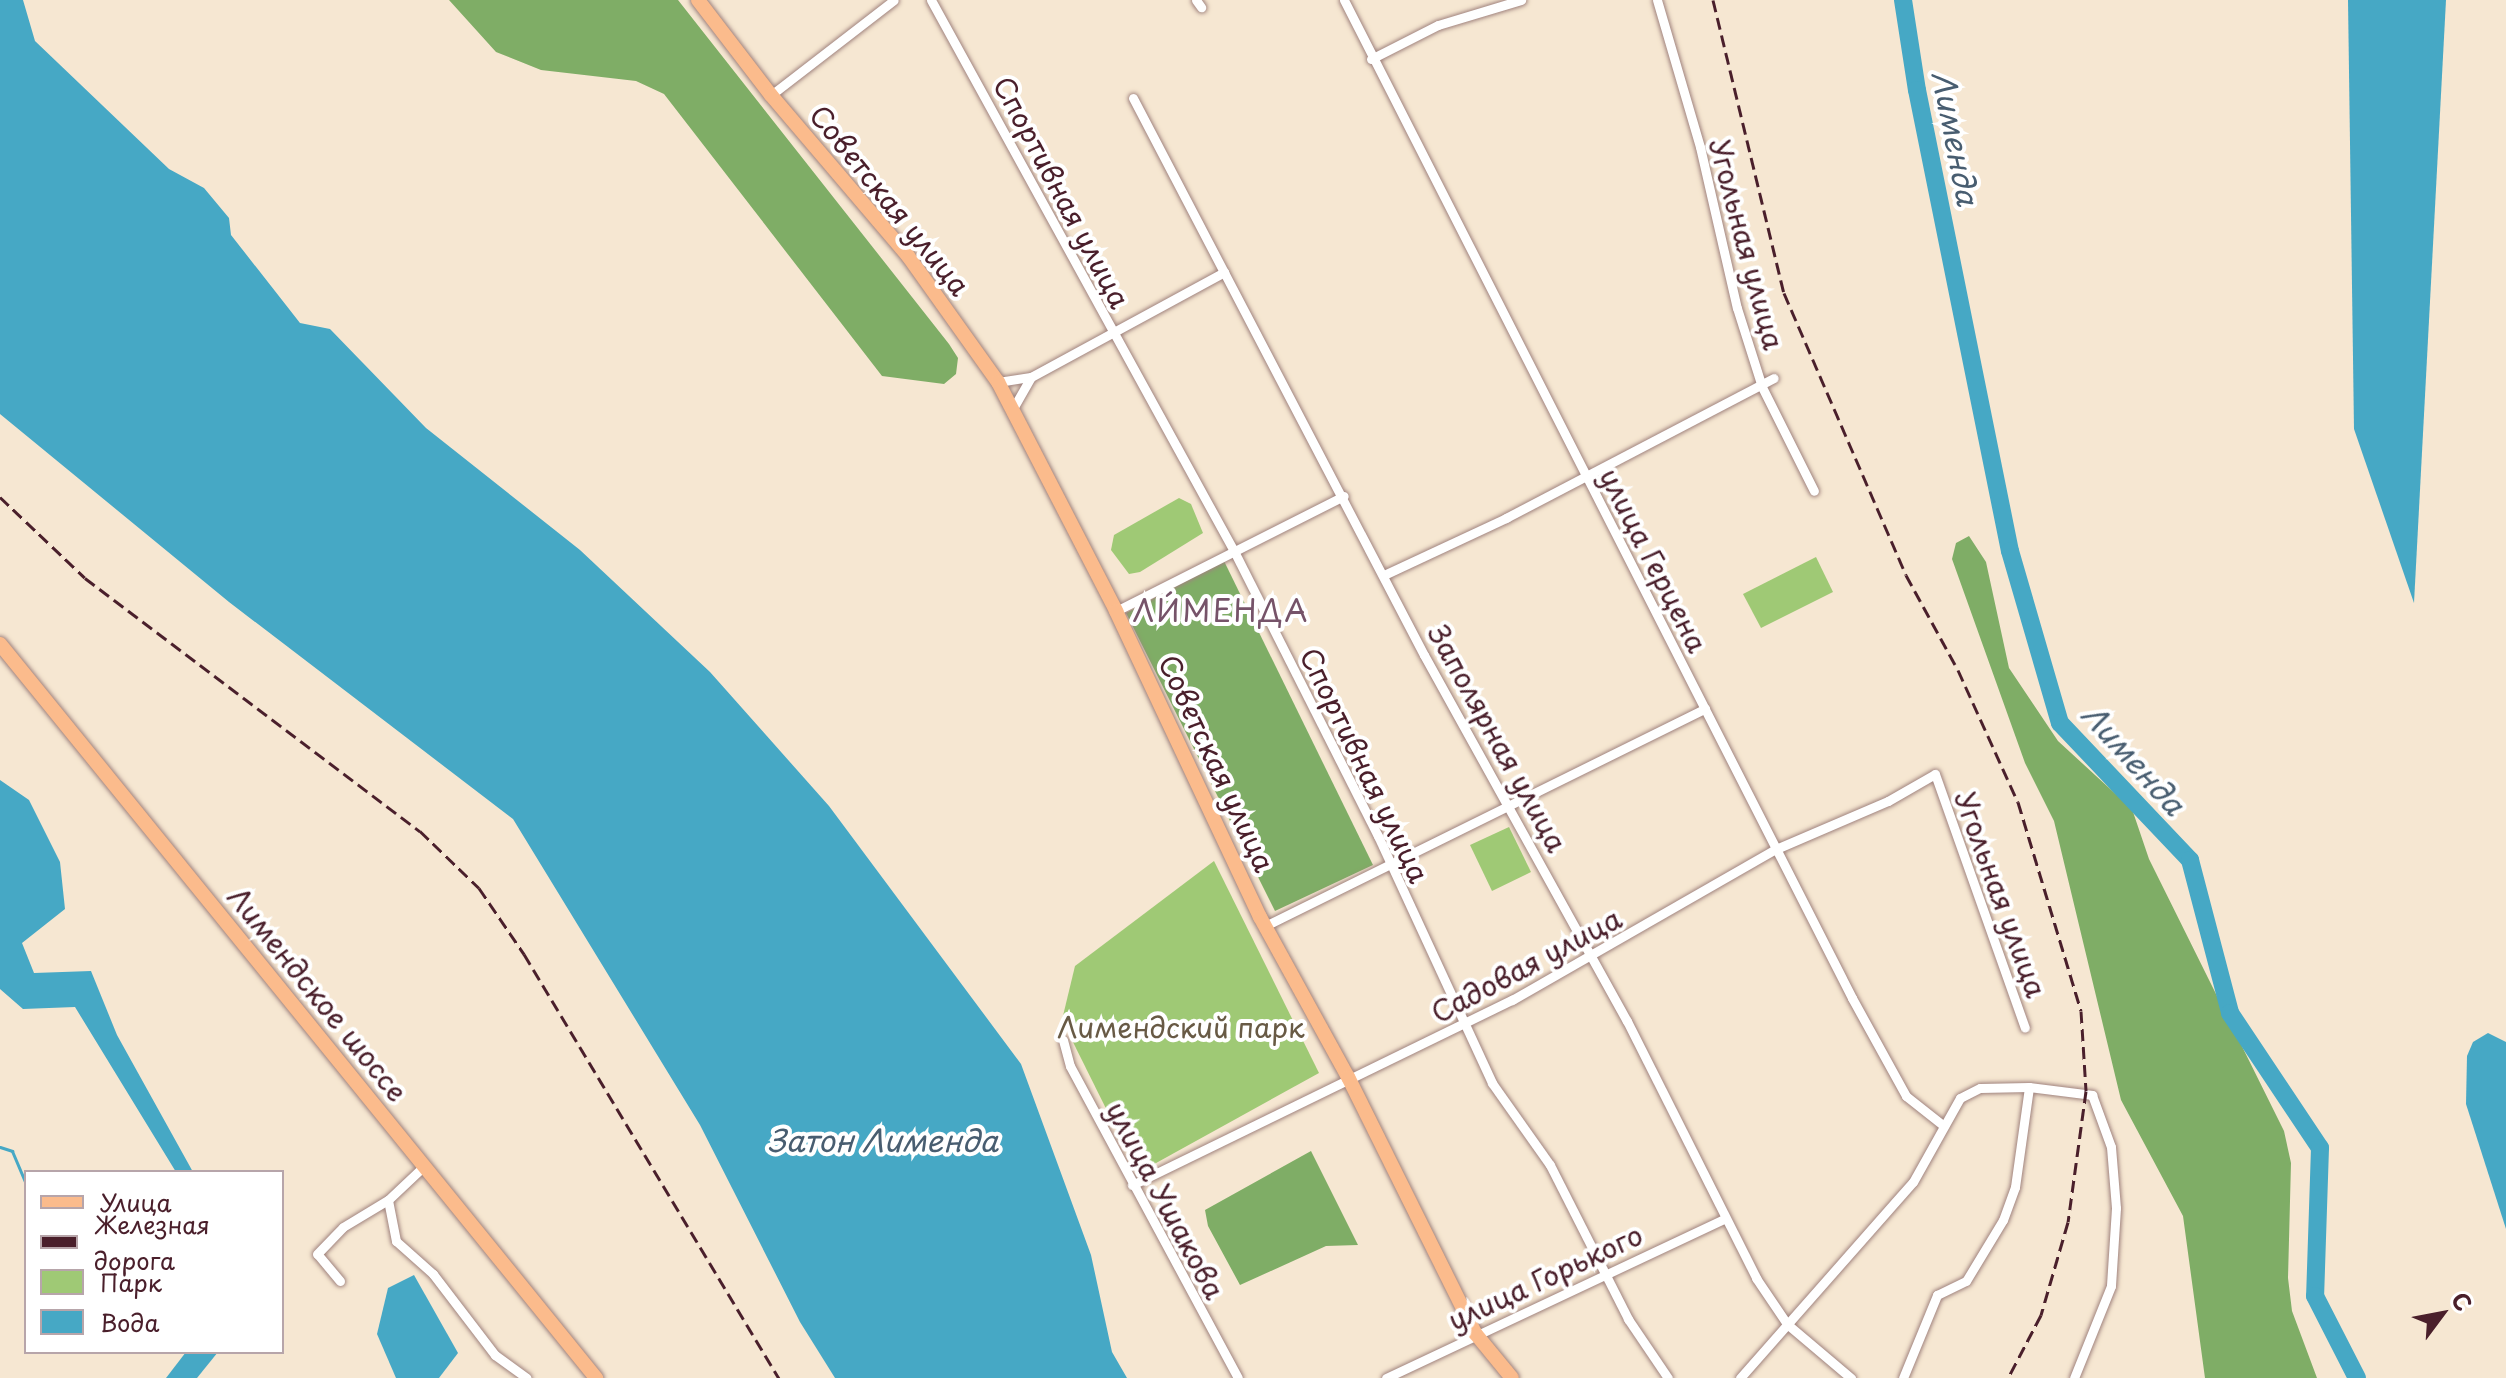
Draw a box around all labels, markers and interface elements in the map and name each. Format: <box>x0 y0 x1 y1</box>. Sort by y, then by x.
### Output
water label: Лименда <box>1925 68 1987 208</box>
street label: Спортивная улица <box>986 70 1138 314</box>
street label: Советская улица <box>803 98 977 302</box>
street label: Угольная улица <box>1702 134 1792 354</box>
street label: улица Герцена <box>1593 462 1715 658</box>
district label: ЛИ́МЕНДА <box>1132 592 1310 628</box>
street label: Заполярная улица <box>1421 618 1575 858</box>
street label: Спортивная улица <box>1293 641 1437 889</box>
street label: Советская улица <box>1152 649 1282 877</box>
water label: Лименда <box>2075 696 2193 822</box>
street label: Угольная улица <box>1948 786 2054 1002</box>
street label: Лимендское шоссе <box>221 880 415 1108</box>
street label: Садовая улица <box>1425 901 1627 1029</box>
park label: Лимендский парк <box>1057 1010 1305 1044</box>
street label: улица Ушакова <box>1100 1096 1232 1304</box>
water label: Затон Лименда <box>767 1122 999 1158</box>
legend <box>24 1170 284 1354</box>
text: Улица <box>100 1184 172 1220</box>
text: Железная дорога <box>94 1206 210 1278</box>
street label: улица Горького <box>1442 1217 1648 1337</box>
text: Парк <box>100 1264 162 1300</box>
north arrow <box>2402 1274 2482 1354</box>
text: С <box>2444 1285 2481 1317</box>
text: Вода <box>100 1304 159 1340</box>

